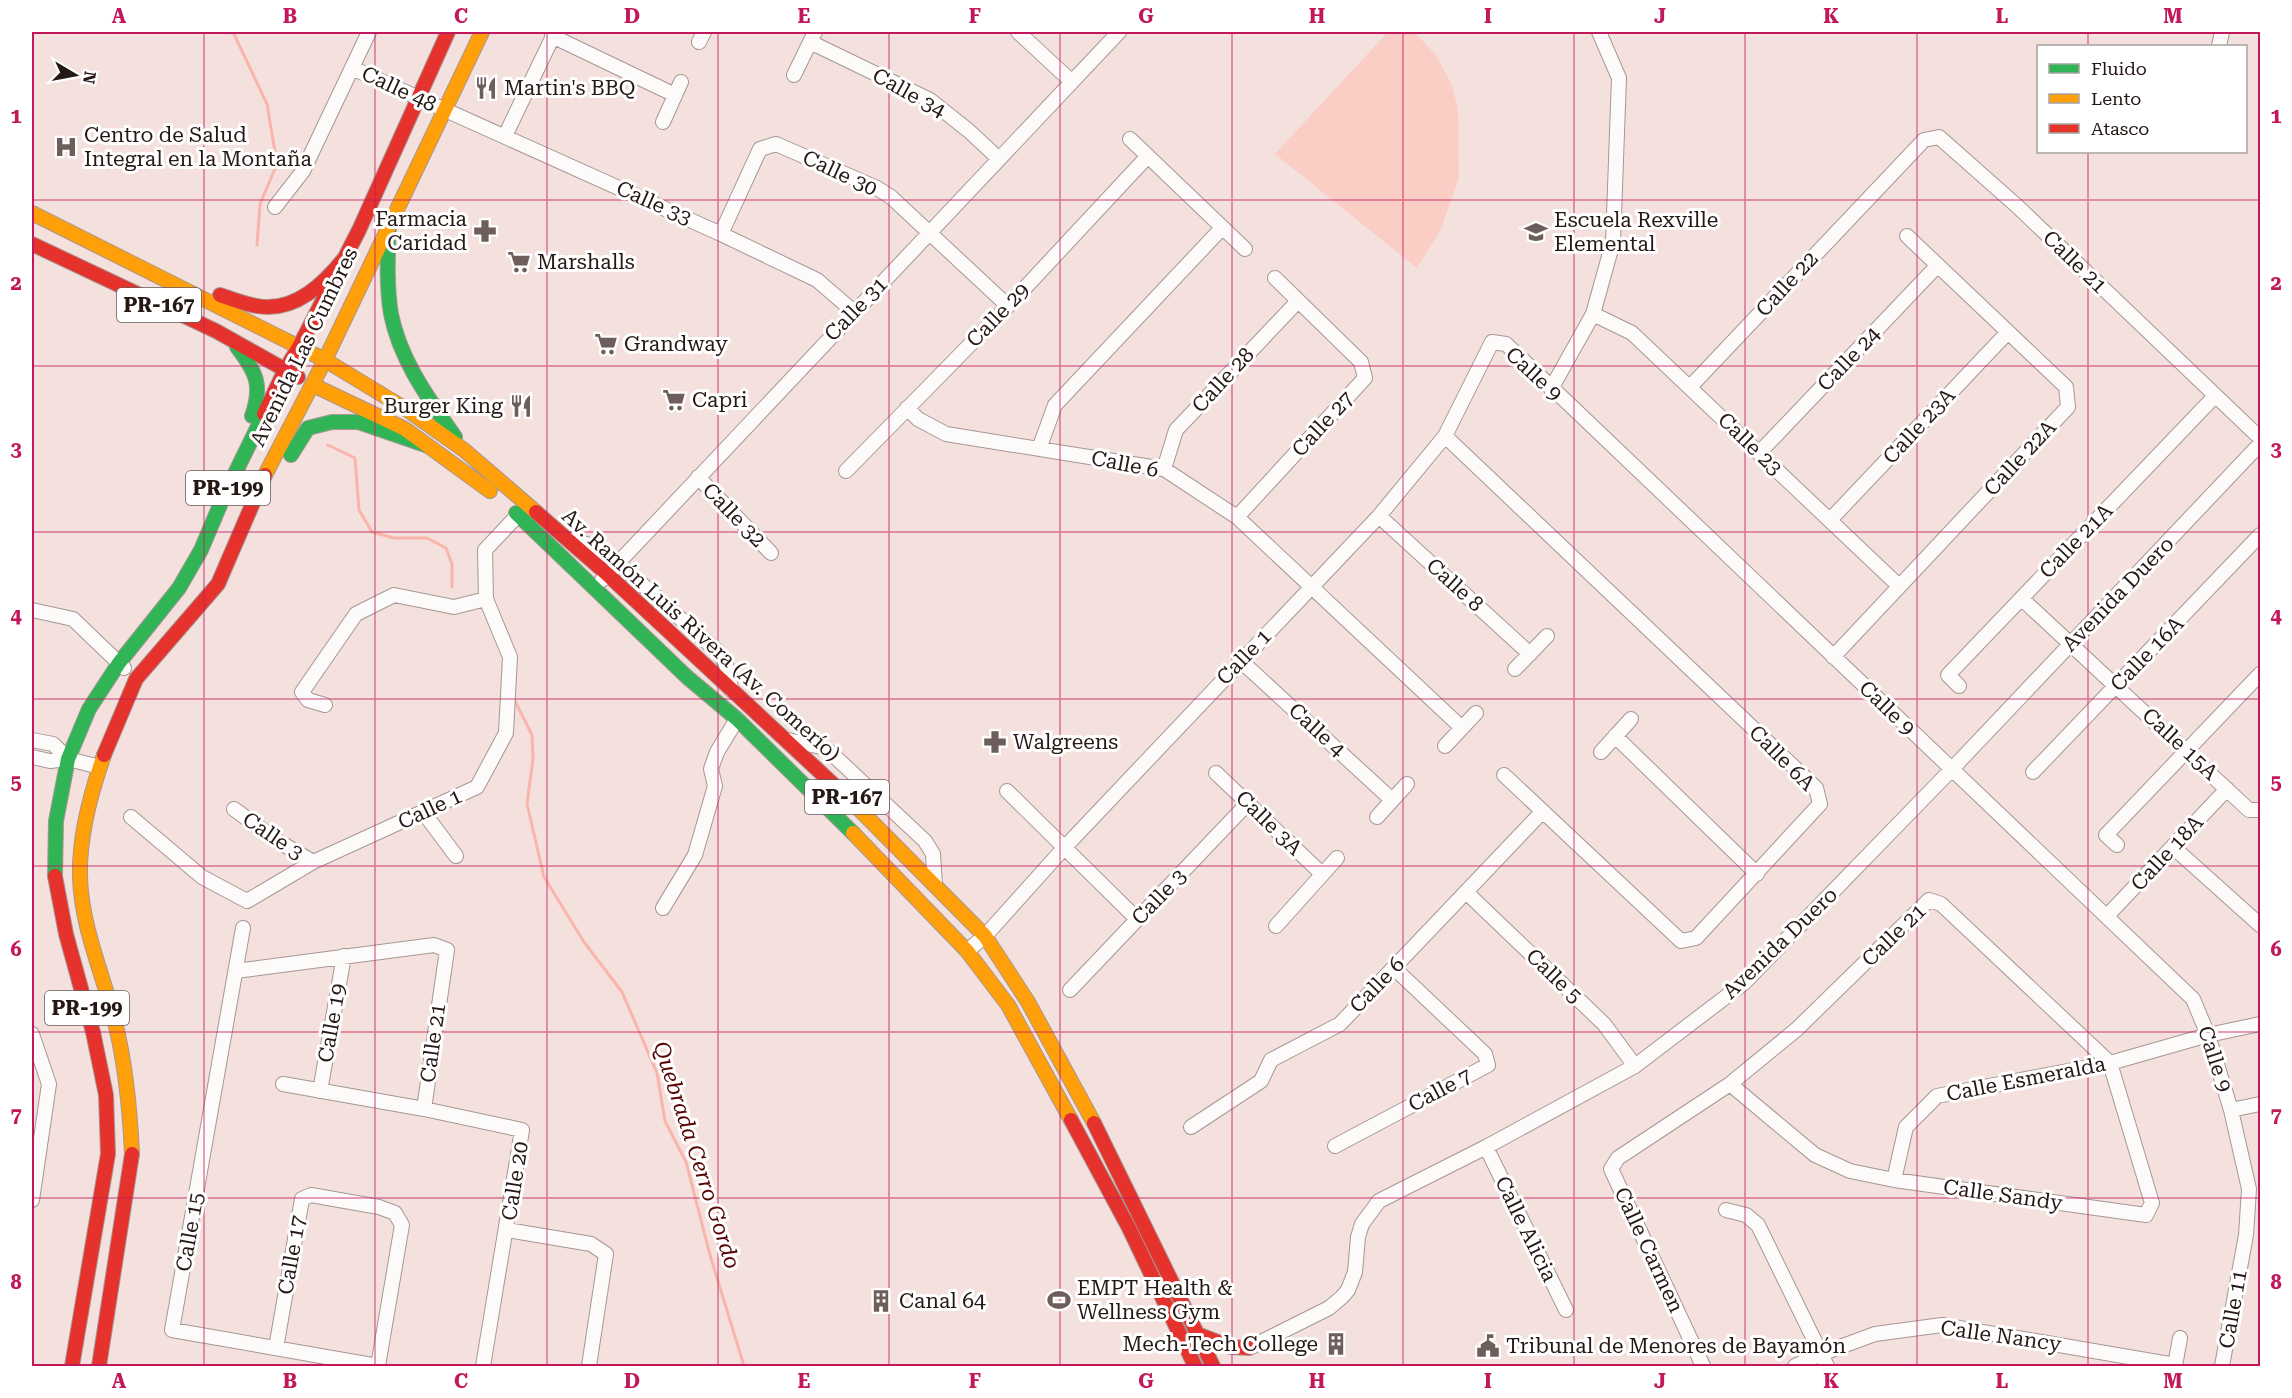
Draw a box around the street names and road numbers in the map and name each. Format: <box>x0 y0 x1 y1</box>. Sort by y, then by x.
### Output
street label: Calle 48 <box>358 61 440 117</box>
street label: Calle 34 <box>868 63 950 123</box>
street label: Calle 30 <box>799 145 881 201</box>
street label: Calle 33 <box>613 176 695 230</box>
street label: Calle 21 <box>2038 226 2112 298</box>
street label: Avenida Las Cumbres <box>245 244 363 450</box>
street label: Calle 22 <box>1751 247 1823 321</box>
street label: Calle 31 <box>820 272 892 346</box>
street label: Calle 29 <box>962 278 1034 352</box>
road number: PR-167 <box>117 288 201 322</box>
street label: Calle 24 <box>1813 322 1886 396</box>
street label: Calle 9 <box>1501 342 1567 406</box>
street label: Calle 28 <box>1187 343 1259 417</box>
street label: Calle 23A <box>1878 383 1960 469</box>
street label: Calle 27 <box>1287 386 1359 461</box>
street label: Calle 23 <box>1713 408 1787 480</box>
street label: Calle 22A <box>1979 415 2061 501</box>
street label: Calle 6 <box>1089 446 1161 482</box>
road number: PR-199 <box>186 471 270 505</box>
street label: Calle 32 <box>698 478 770 552</box>
street label: Calle 21A <box>2035 498 2118 583</box>
street label: Av. Ramón Luis Rivera (Av. Comerío) <box>557 504 845 766</box>
street label: Avenida Duero <box>2057 532 2179 656</box>
street label: Calle 8 <box>1422 553 1488 617</box>
street label: Calle 16A <box>2106 611 2189 696</box>
street label: Calle 1 <box>1212 624 1276 690</box>
street label: Calle 9 <box>1854 676 1920 740</box>
street label: Calle 4 <box>1284 698 1350 762</box>
street label: Calle 15A <box>2137 703 2223 785</box>
street label: Calle 6A <box>1744 720 1820 796</box>
road number: PR-167 <box>805 780 889 814</box>
street label: Calle 1 <box>394 784 466 834</box>
street label: Calle 3A <box>1231 786 1307 861</box>
street label: Calle 3 <box>238 807 308 865</box>
street label: Calle 18A <box>2126 810 2208 896</box>
street label: Calle 3 <box>1127 864 1191 930</box>
street label: Avenida Duero <box>1718 882 1842 1004</box>
street label: Calle 21 <box>1857 899 1931 971</box>
street label: Calle 5 <box>1521 944 1587 1008</box>
street label: Calle 6 <box>1345 952 1409 1018</box>
street label: Calle 19 <box>313 982 351 1064</box>
road number: PR-199 <box>45 991 129 1025</box>
street label: Calle 21 <box>416 1002 450 1084</box>
street label: Calle 9 <box>2193 1023 2237 1095</box>
street label: Calle Esmeralda <box>1944 1052 2108 1106</box>
street label: Calle 7 <box>1404 1063 1476 1117</box>
street label: Calle 20 <box>497 1140 533 1222</box>
street label: Calle Alicia <box>1490 1172 1562 1286</box>
street label: Calle Sandy <box>1942 1175 2065 1215</box>
street label: Calle Carmen <box>1609 1183 1689 1317</box>
street label: Calle 15 <box>171 1191 209 1273</box>
street label: Calle 17 <box>273 1213 311 1296</box>
street label: Calle 11 <box>2214 1268 2252 1350</box>
street label: Calle Nancy <box>1939 1316 2064 1356</box>

